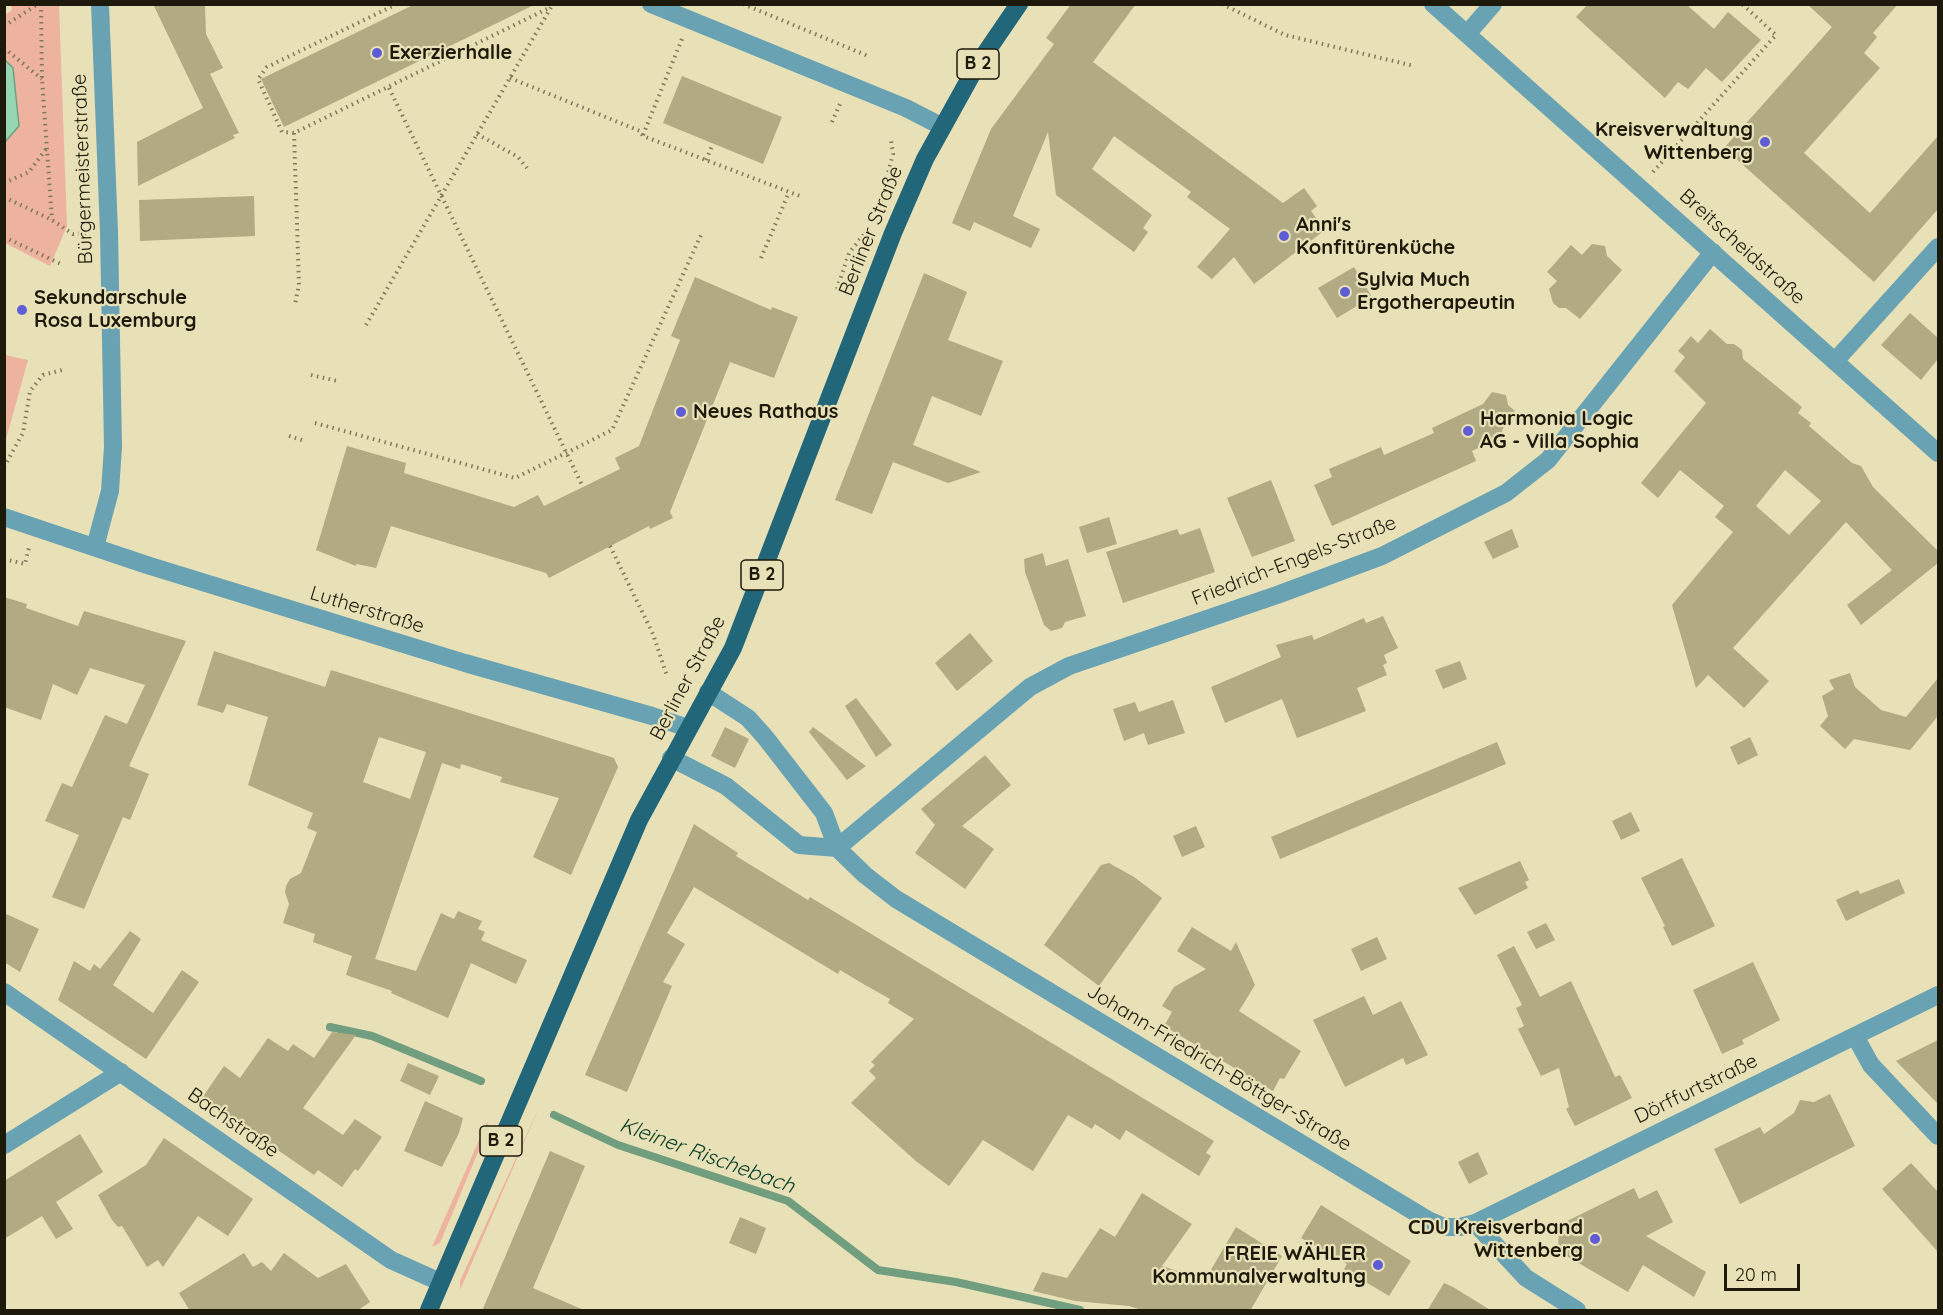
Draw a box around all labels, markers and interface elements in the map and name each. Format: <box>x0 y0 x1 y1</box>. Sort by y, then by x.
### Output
place label: Exerzierhalle <box>389 41 512 65</box>
marker: Exerzierhalle <box>370 46 384 60</box>
road number: B 2 <box>957 49 999 79</box>
street label: Bürgermeisterstraße <box>68 73 98 265</box>
place label: Kreisverwaltung Wittenberg <box>1595 118 1753 165</box>
marker: Kreisverwaltung Wittenberg <box>1758 135 1772 149</box>
street label: Berliner Straße <box>834 163 908 299</box>
street label: Breitscheidstraße <box>1674 184 1810 310</box>
place label: Anni's Konfitürenküche <box>1296 213 1455 260</box>
marker: Anni's Konfitürenküche <box>1277 229 1291 243</box>
place label: Sylvia Much Ergotherapeutin <box>1357 268 1515 315</box>
marker: Sylvia Much Ergotherapeutin <box>1338 285 1352 299</box>
place label: Sekundarschule Rosa Luxemburg <box>34 286 196 333</box>
marker: Sekundarschule Rosa Luxemburg <box>15 303 29 317</box>
place label: Neues Rathaus <box>693 400 838 424</box>
marker: Neues Rathaus <box>674 405 688 419</box>
place label: Harmonia Logic AG - Villa Sophia <box>1480 407 1639 454</box>
marker: Harmonia Logic AG - Villa Sophia <box>1461 424 1475 438</box>
street label: Friedrich-Engels-Straße <box>1188 511 1400 611</box>
road number: B 2 <box>741 560 783 590</box>
street label: Lutherstraße <box>307 581 427 639</box>
street label: Berliner Straße <box>645 611 731 745</box>
street label: Johann-Friedrich-Böttger-Straße <box>1082 979 1356 1157</box>
street label: Dörffurtstraße <box>1631 1049 1761 1129</box>
street label: Bachstraße <box>183 1083 283 1163</box>
water label: Kleiner Rischebach <box>616 1113 798 1199</box>
road number: B 2 <box>480 1126 522 1156</box>
place label: CDU Kreisverband Wittenberg <box>1408 1216 1583 1263</box>
marker: CDU Kreisverband Wittenberg <box>1588 1232 1602 1246</box>
place label: FREIE WÄHLER Kommunalverwaltung <box>1152 1242 1366 1289</box>
scale bar <box>1727 1252 1804 1290</box>
marker: FREIE WÄHLER Kommunalverwaltung <box>1371 1258 1385 1272</box>
text: 20 m <box>1735 1263 1777 1286</box>

